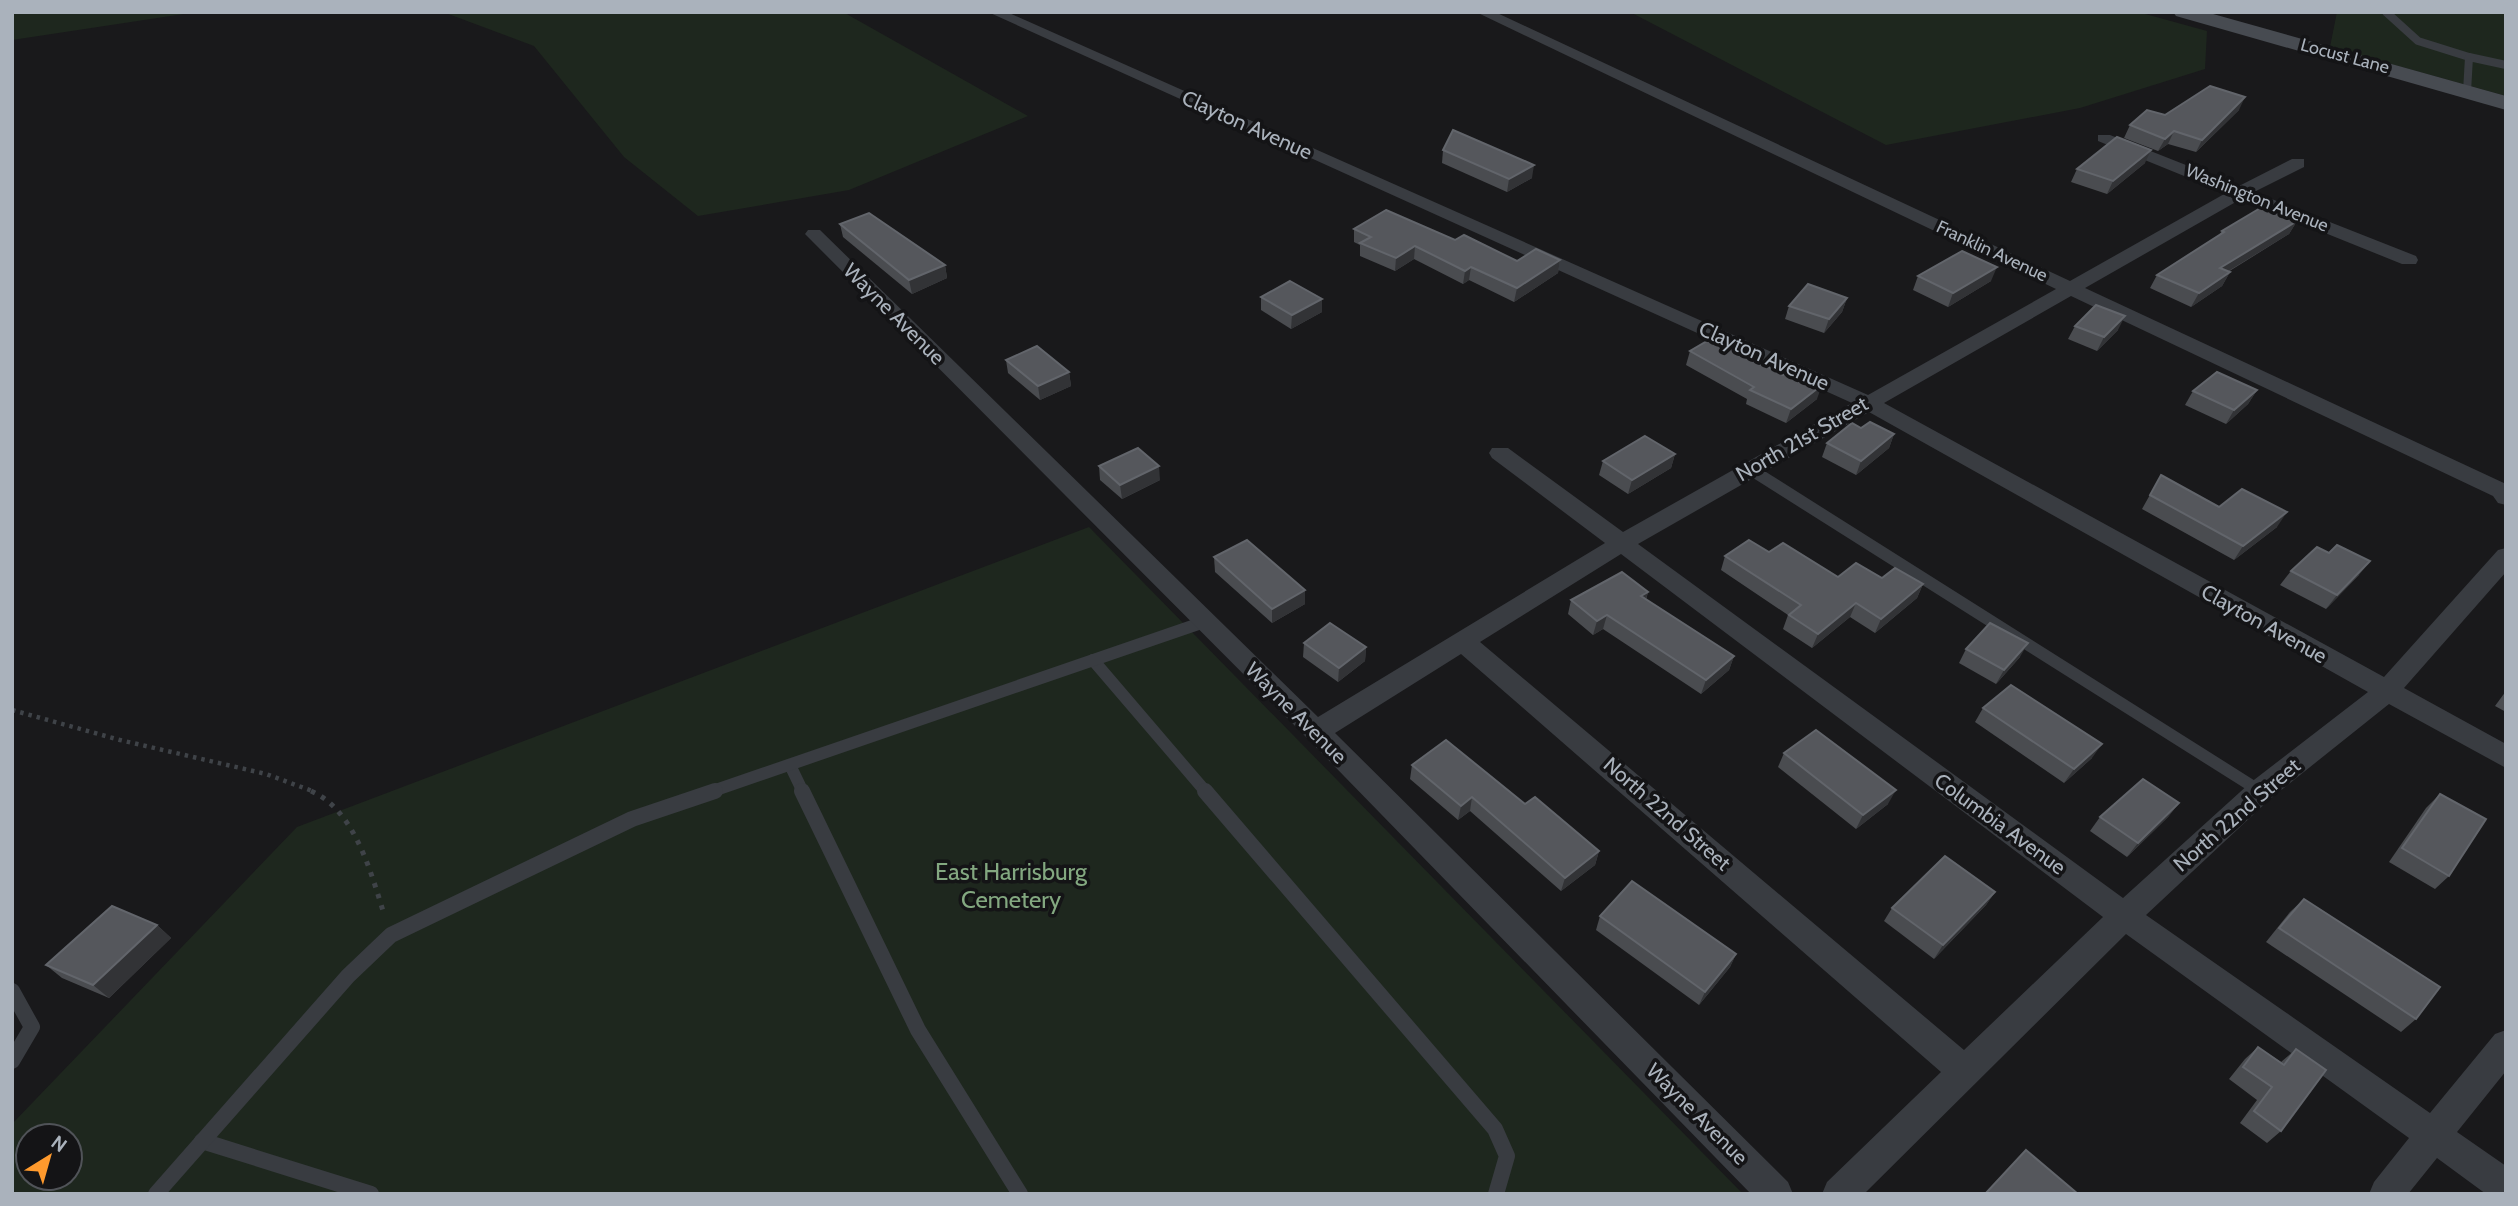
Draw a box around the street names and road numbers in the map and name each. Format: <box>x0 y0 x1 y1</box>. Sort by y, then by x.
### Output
street label: Locust Lane <box>2298 34 2392 78</box>
street label: Clayton Avenue <box>1178 85 1316 164</box>
street label: Washington Avenue <box>2182 159 2332 237</box>
street label: Franklin Avenue <box>1933 216 2051 286</box>
street label: Wayne Avenue <box>838 258 950 370</box>
street label: Clayton Avenue <box>1695 316 1833 395</box>
street label: North 21st Street <box>1731 391 1872 486</box>
street label: Clayton Avenue <box>2197 579 2332 668</box>
street label: Wayne Avenue <box>1240 657 1352 769</box>
street label: North 22nd Street <box>1599 752 1736 876</box>
street label: North 22nd Street <box>2168 753 2305 877</box>
street label: Columbia Avenue <box>1930 768 2071 880</box>
street label: Wayne Avenue <box>1641 1058 1753 1170</box>

